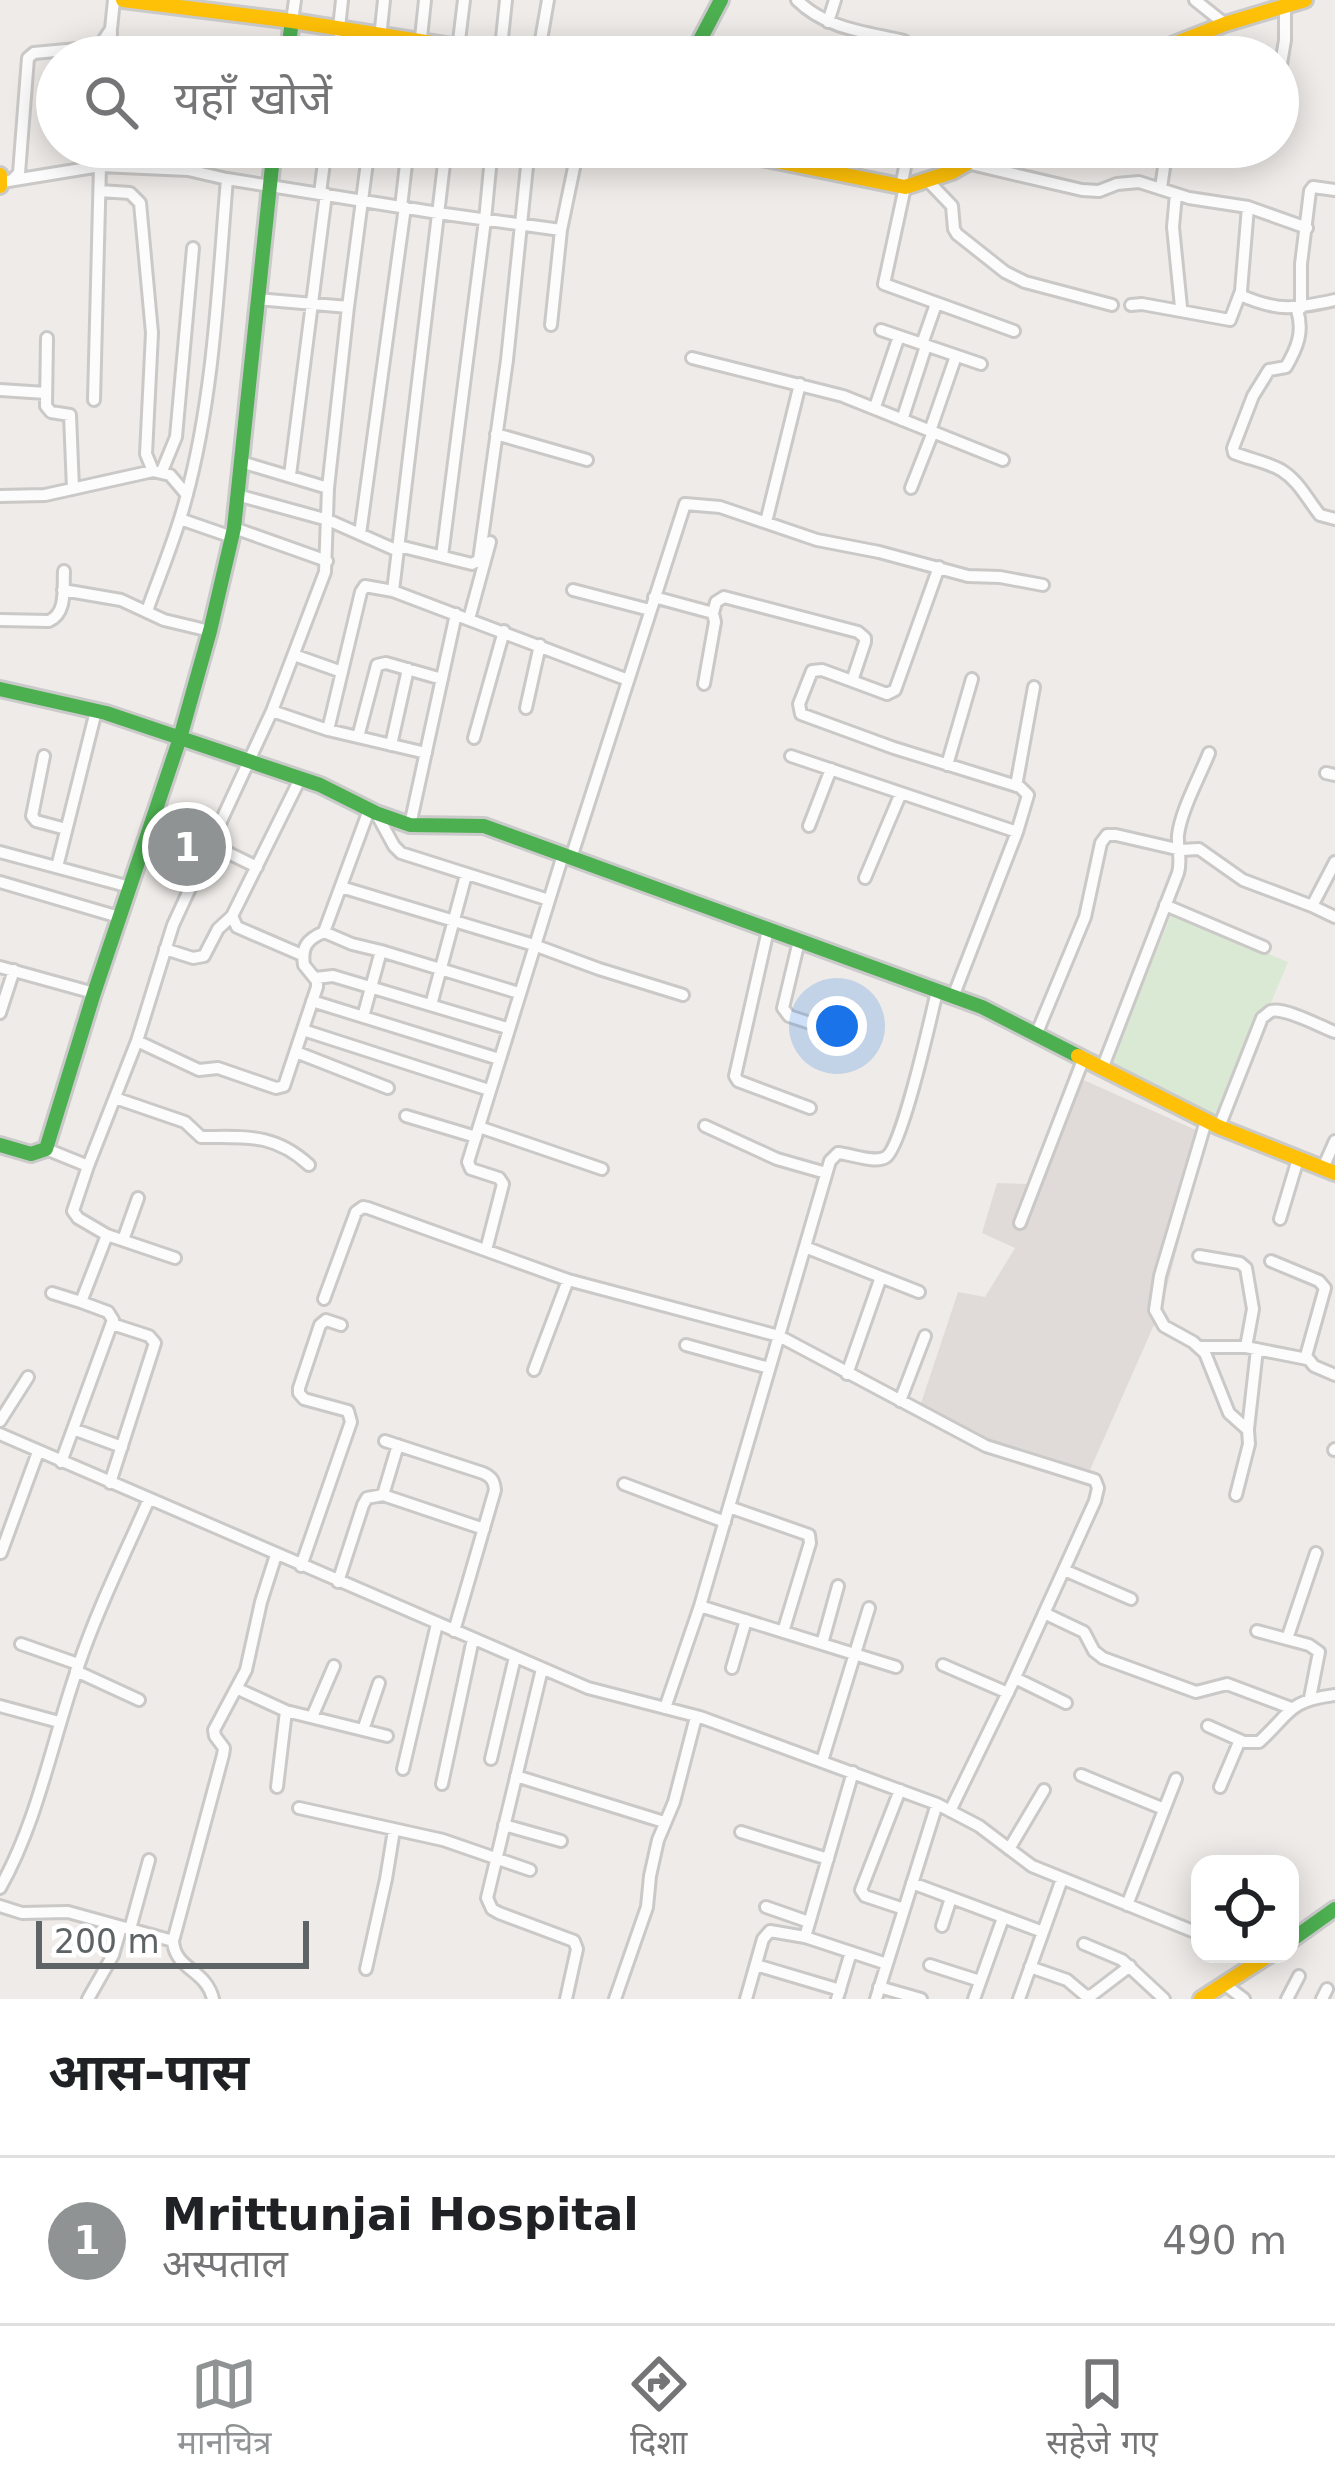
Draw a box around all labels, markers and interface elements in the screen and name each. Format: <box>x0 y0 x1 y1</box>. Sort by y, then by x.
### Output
search box <box>36 36 1299 168</box>
icon: search <box>78 69 144 135</box>
text: यहाँ खोजें <box>174 72 332 125</box>
pin: 1 <box>148 802 226 892</box>
your location <box>807 996 867 1056</box>
map controls <box>1191 1855 1299 1963</box>
button: locate <box>1191 1855 1299 1963</box>
scale bar <box>36 1915 309 1968</box>
text: 200 m <box>54 1922 160 1961</box>
text: आस-पास <box>48 2043 249 2102</box>
text: Mrittunjai Hospital <box>162 2188 639 2241</box>
text: 1 <box>73 2218 101 2263</box>
text: 490 m <box>1162 2218 1287 2263</box>
text: अस्पताल <box>162 2241 288 2286</box>
tab: मानचित्र <box>177 2351 272 2467</box>
tab: दिशा <box>626 2351 692 2467</box>
tab: सहेजे गए <box>1046 2351 1158 2467</box>

